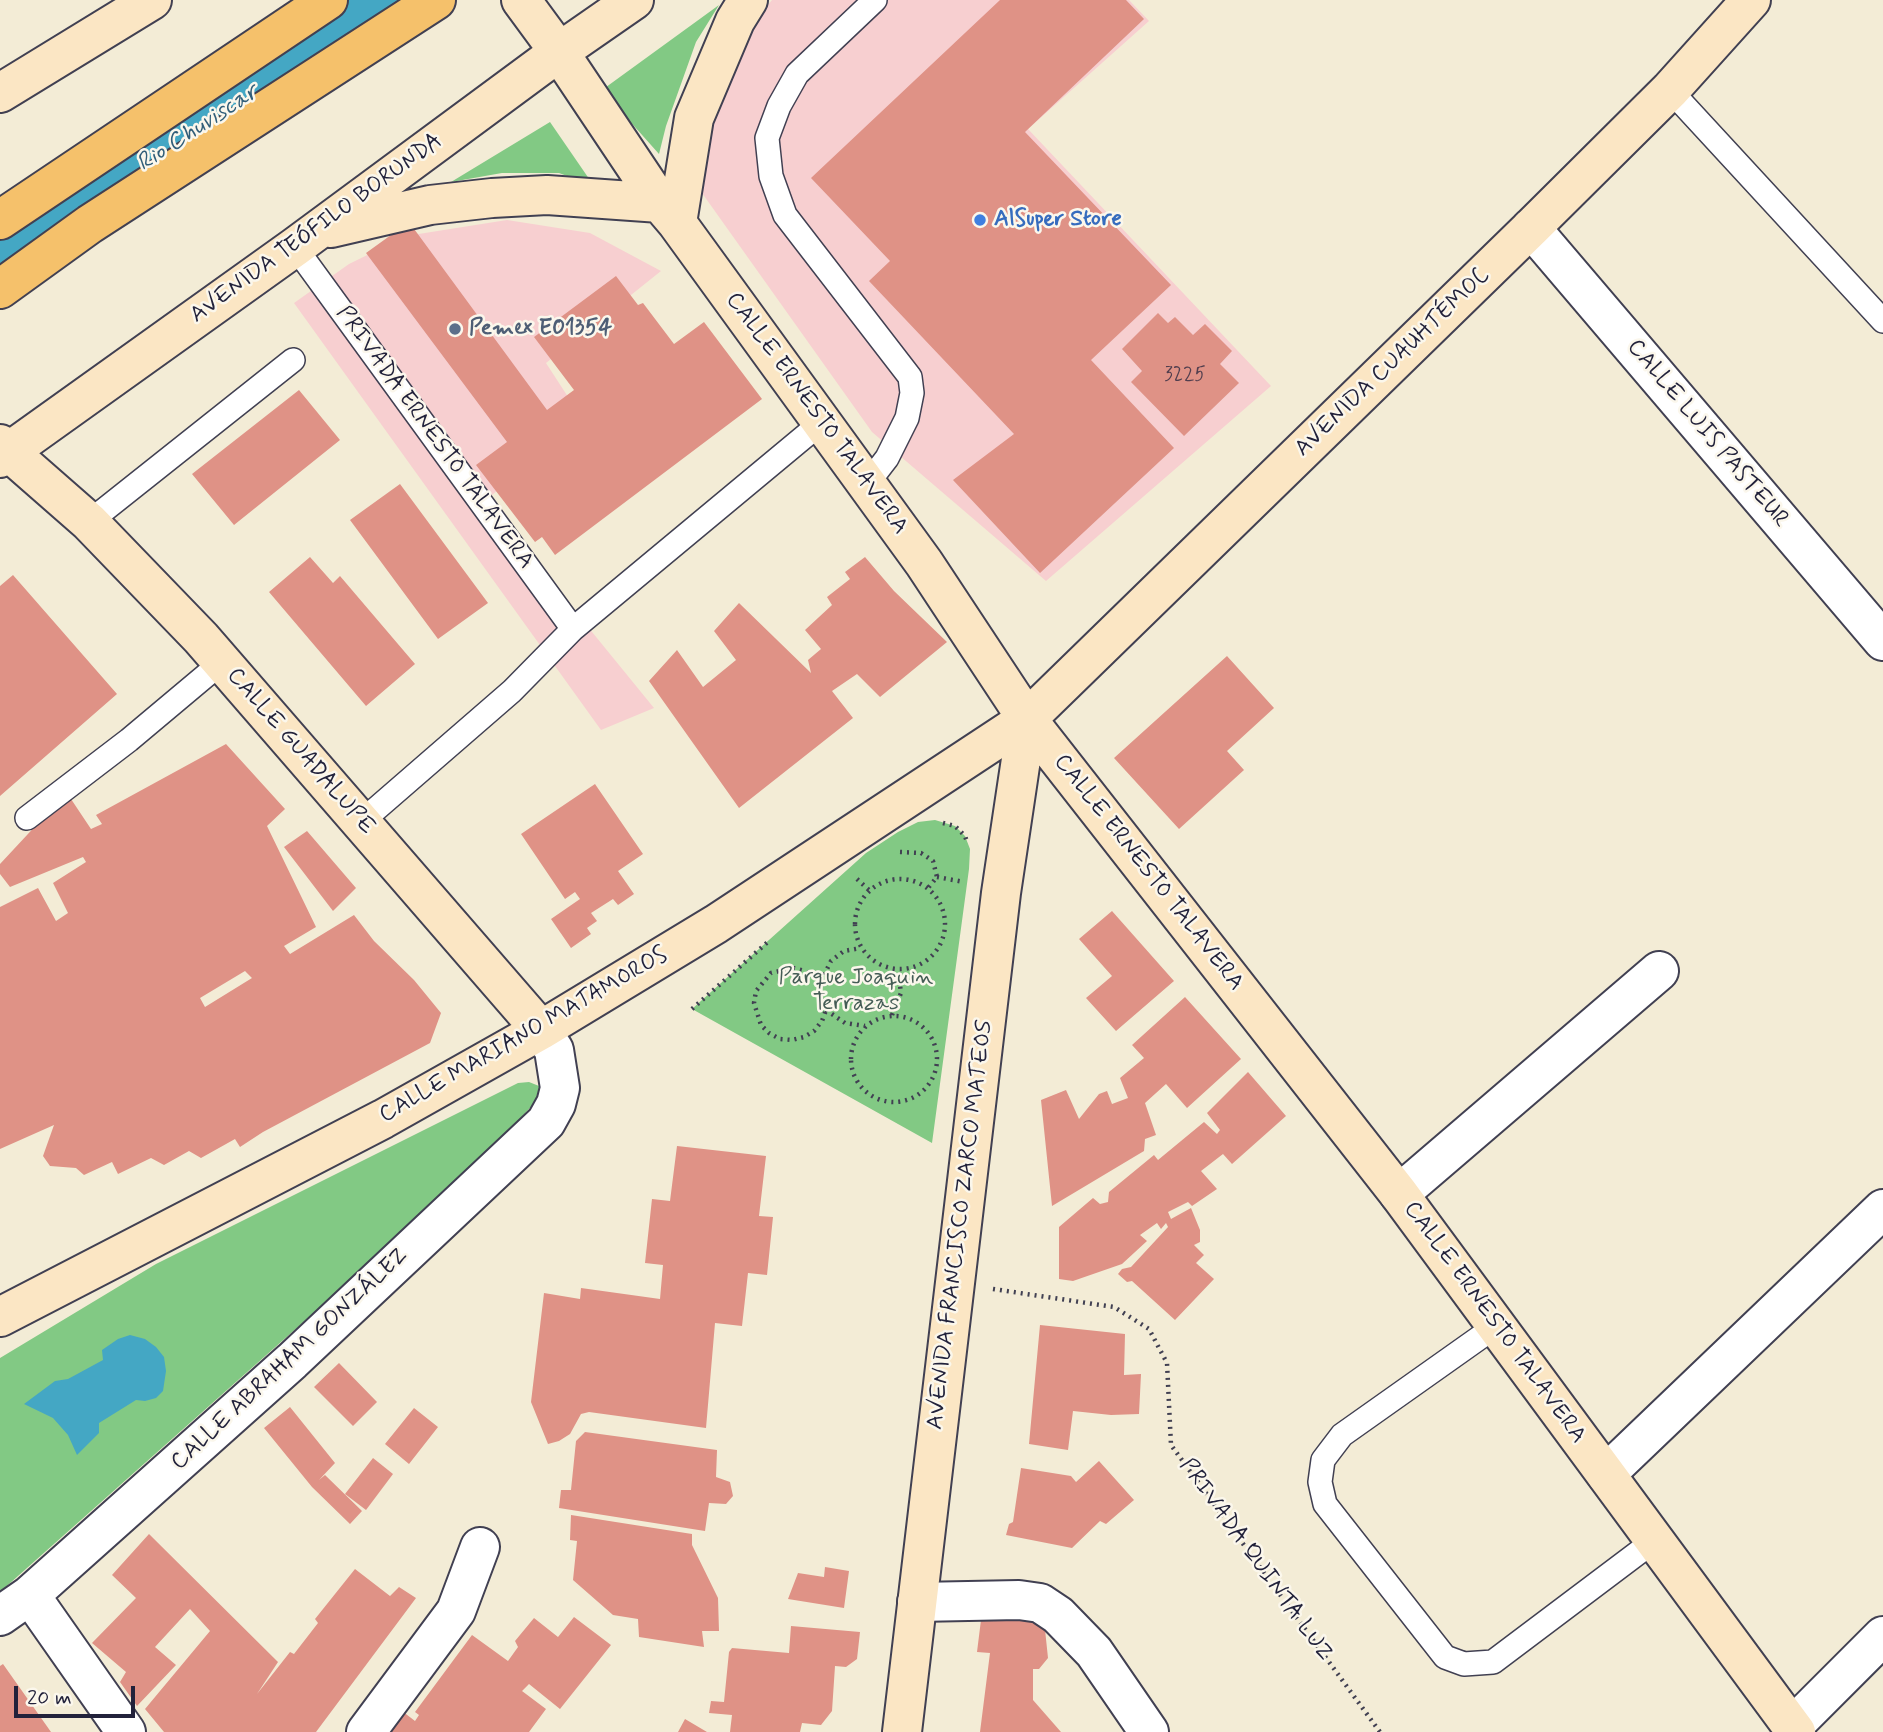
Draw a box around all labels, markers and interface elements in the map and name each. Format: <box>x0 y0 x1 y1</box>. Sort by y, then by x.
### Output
water label: Rio Chuviscar <box>132 79 264 179</box>
street label: AVENIDA TEÓFILO BORUNDA <box>185 128 449 330</box>
place label: AlSuper Store <box>994 206 1122 234</box>
marker: AlSuper Store <box>972 212 988 228</box>
street label: AVENIDA CUAUHTÉMOC <box>1290 263 1496 463</box>
street label: CALLE ERNESTO TALAVERA <box>719 287 913 541</box>
street label: PRIVADA ERNESTO TALAVERA <box>329 301 539 575</box>
place label: Pemex E01354 <box>469 315 612 343</box>
marker: Pemex E01354 <box>447 321 463 337</box>
street label: CALLE LUIS PASTEUR <box>1620 334 1794 534</box>
house number: 3225 <box>1164 365 1206 387</box>
street label: CALLE GUADALUPE <box>220 663 380 841</box>
street label: CALLE ERNESTO TALAVERA <box>1047 749 1249 997</box>
street label: CALLE MARIANO MATAMOROS <box>375 942 673 1130</box>
park label: Parque Joaquin Terrazas <box>779 964 933 1018</box>
street label: AVENIDA FRANCISCO ZARCO MATEOS <box>922 1019 1000 1431</box>
street label: CALLE ERNESTO TALAVERA <box>1397 1196 1591 1450</box>
street label: CALLE ABRAHAM GONZÁLEZ <box>166 1243 414 1477</box>
street label: PRIVADA QUINTA LUZ <box>1172 1454 1338 1666</box>
scale bar <box>18 1672 138 1716</box>
text: 20 m <box>27 1684 72 1712</box>

